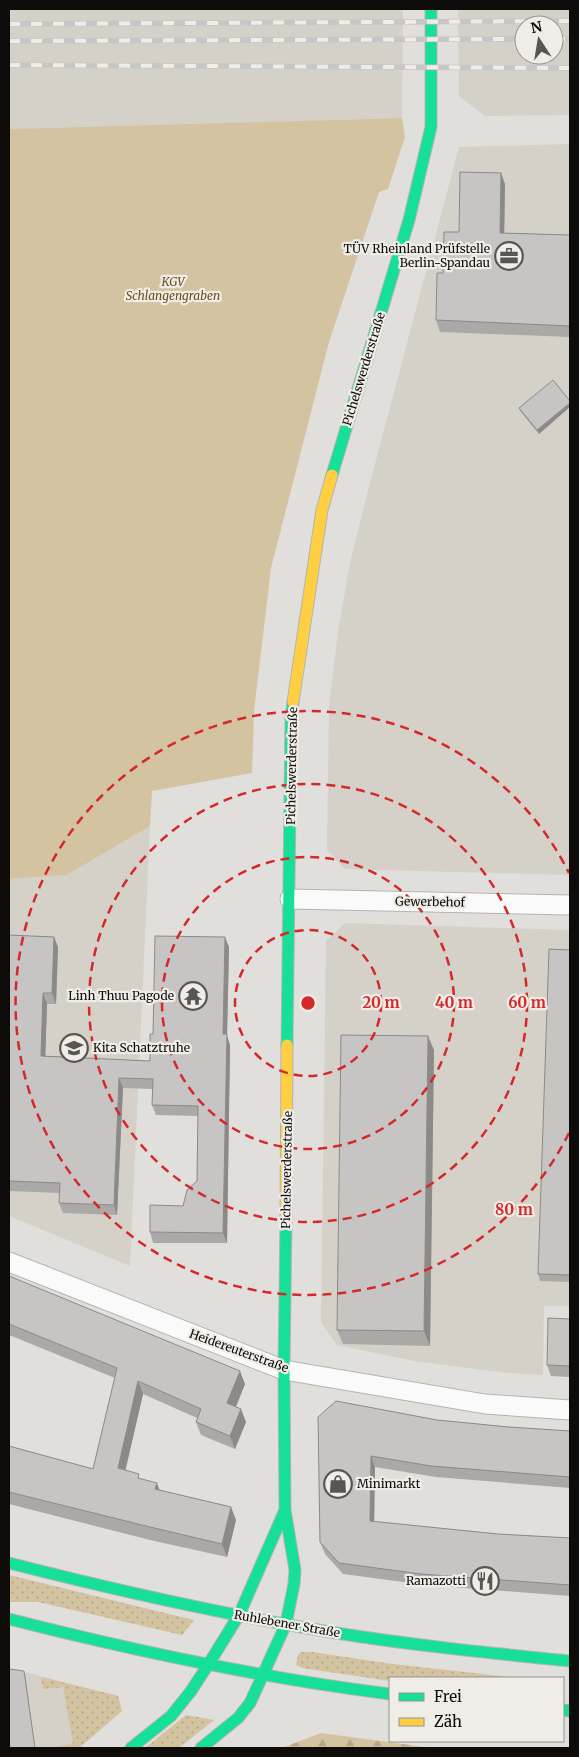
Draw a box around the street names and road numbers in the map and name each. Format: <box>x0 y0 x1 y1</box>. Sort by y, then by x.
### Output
street label: Pichelswerderstraße <box>339 310 388 427</box>
street label: Pichelswerderstraße <box>283 707 300 825</box>
street label: Gewerbehof <box>395 893 466 910</box>
street label: Pichelswerderstraße <box>278 1111 295 1229</box>
street label: Heidereuterstraße <box>188 1326 291 1375</box>
street label: Ruhlebener Straße <box>233 1607 341 1640</box>

